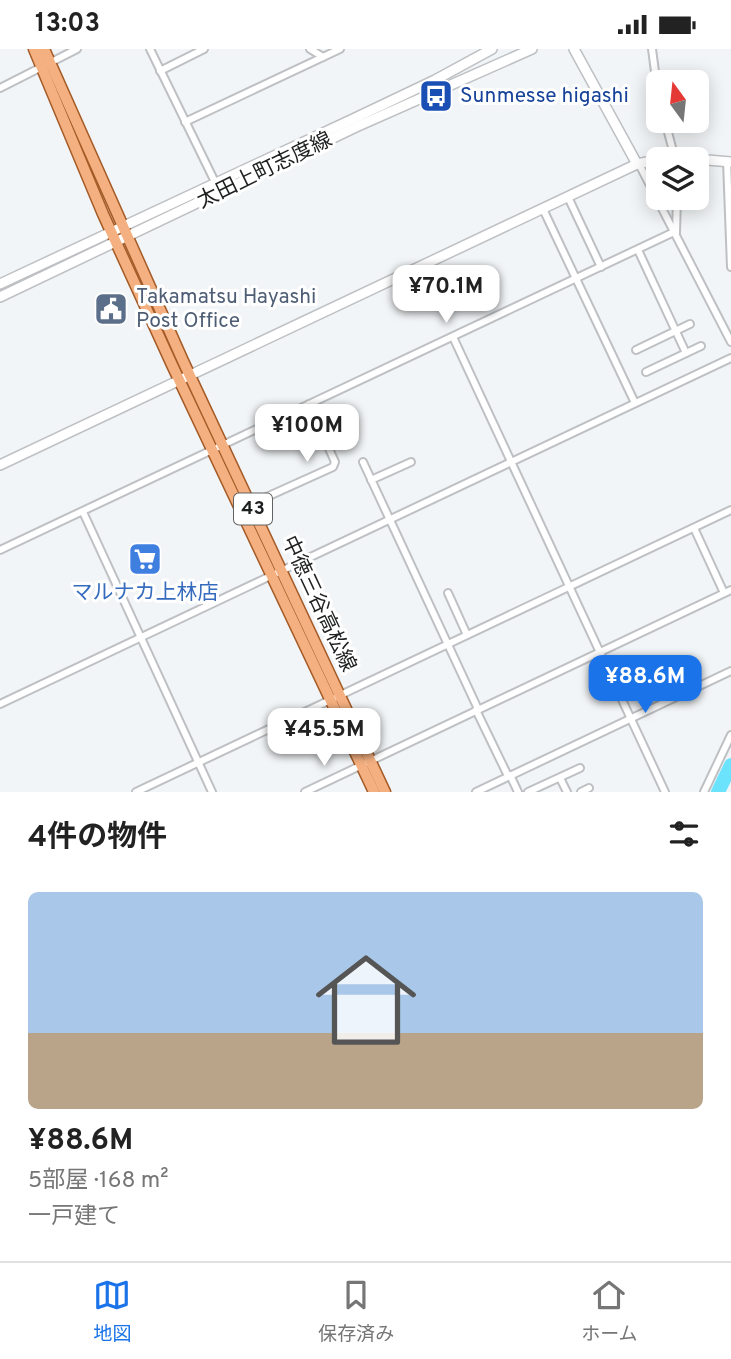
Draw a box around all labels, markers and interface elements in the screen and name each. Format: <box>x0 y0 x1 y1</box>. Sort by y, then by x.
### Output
text: 13:03 <box>35 8 100 41</box>
north arrow <box>646 70 709 133</box>
map controls <box>646 70 709 210</box>
bus stop icon: Sunmesse higashi <box>417 77 455 115</box>
place label: Sunmesse higashi <box>460 83 629 110</box>
street label: 太田上町志度線 <box>193 127 337 215</box>
button: layers <box>646 147 709 210</box>
pin: ¥70.1M <box>389 265 503 325</box>
text: ¥70.1M <box>409 273 483 302</box>
place label: Takamatsu Hayashi Post Office <box>136 284 316 335</box>
public building icon: Takamatsu Hayashi Post Office <box>92 290 130 328</box>
pin: ¥100M <box>258 405 356 464</box>
text: ¥100M <box>271 412 343 441</box>
road number: 43 <box>234 493 272 524</box>
street label: 中徳三谷高松線 <box>275 532 361 676</box>
supermarket icon: マルナカ上林店 <box>126 540 164 578</box>
place label: マルナカ上林店 <box>72 580 219 607</box>
pin: ¥88.6M <box>588 655 702 715</box>
text: ¥88.6M <box>605 663 685 692</box>
pin: ¥45.5M <box>267 709 381 768</box>
text: ¥45.5M <box>283 716 365 745</box>
icon: filters <box>665 815 703 853</box>
text: 4件の物件 <box>28 820 167 857</box>
icon: home <box>303 937 429 1063</box>
text: ¥88.6M <box>28 1123 133 1160</box>
text: 5部屋 · 168 m² <box>28 1167 169 1196</box>
text: 一戸建て <box>28 1203 120 1232</box>
tab: 地図 <box>93 1276 131 1347</box>
tab: 保存済み <box>318 1276 394 1347</box>
tab: ホーム <box>581 1276 638 1347</box>

